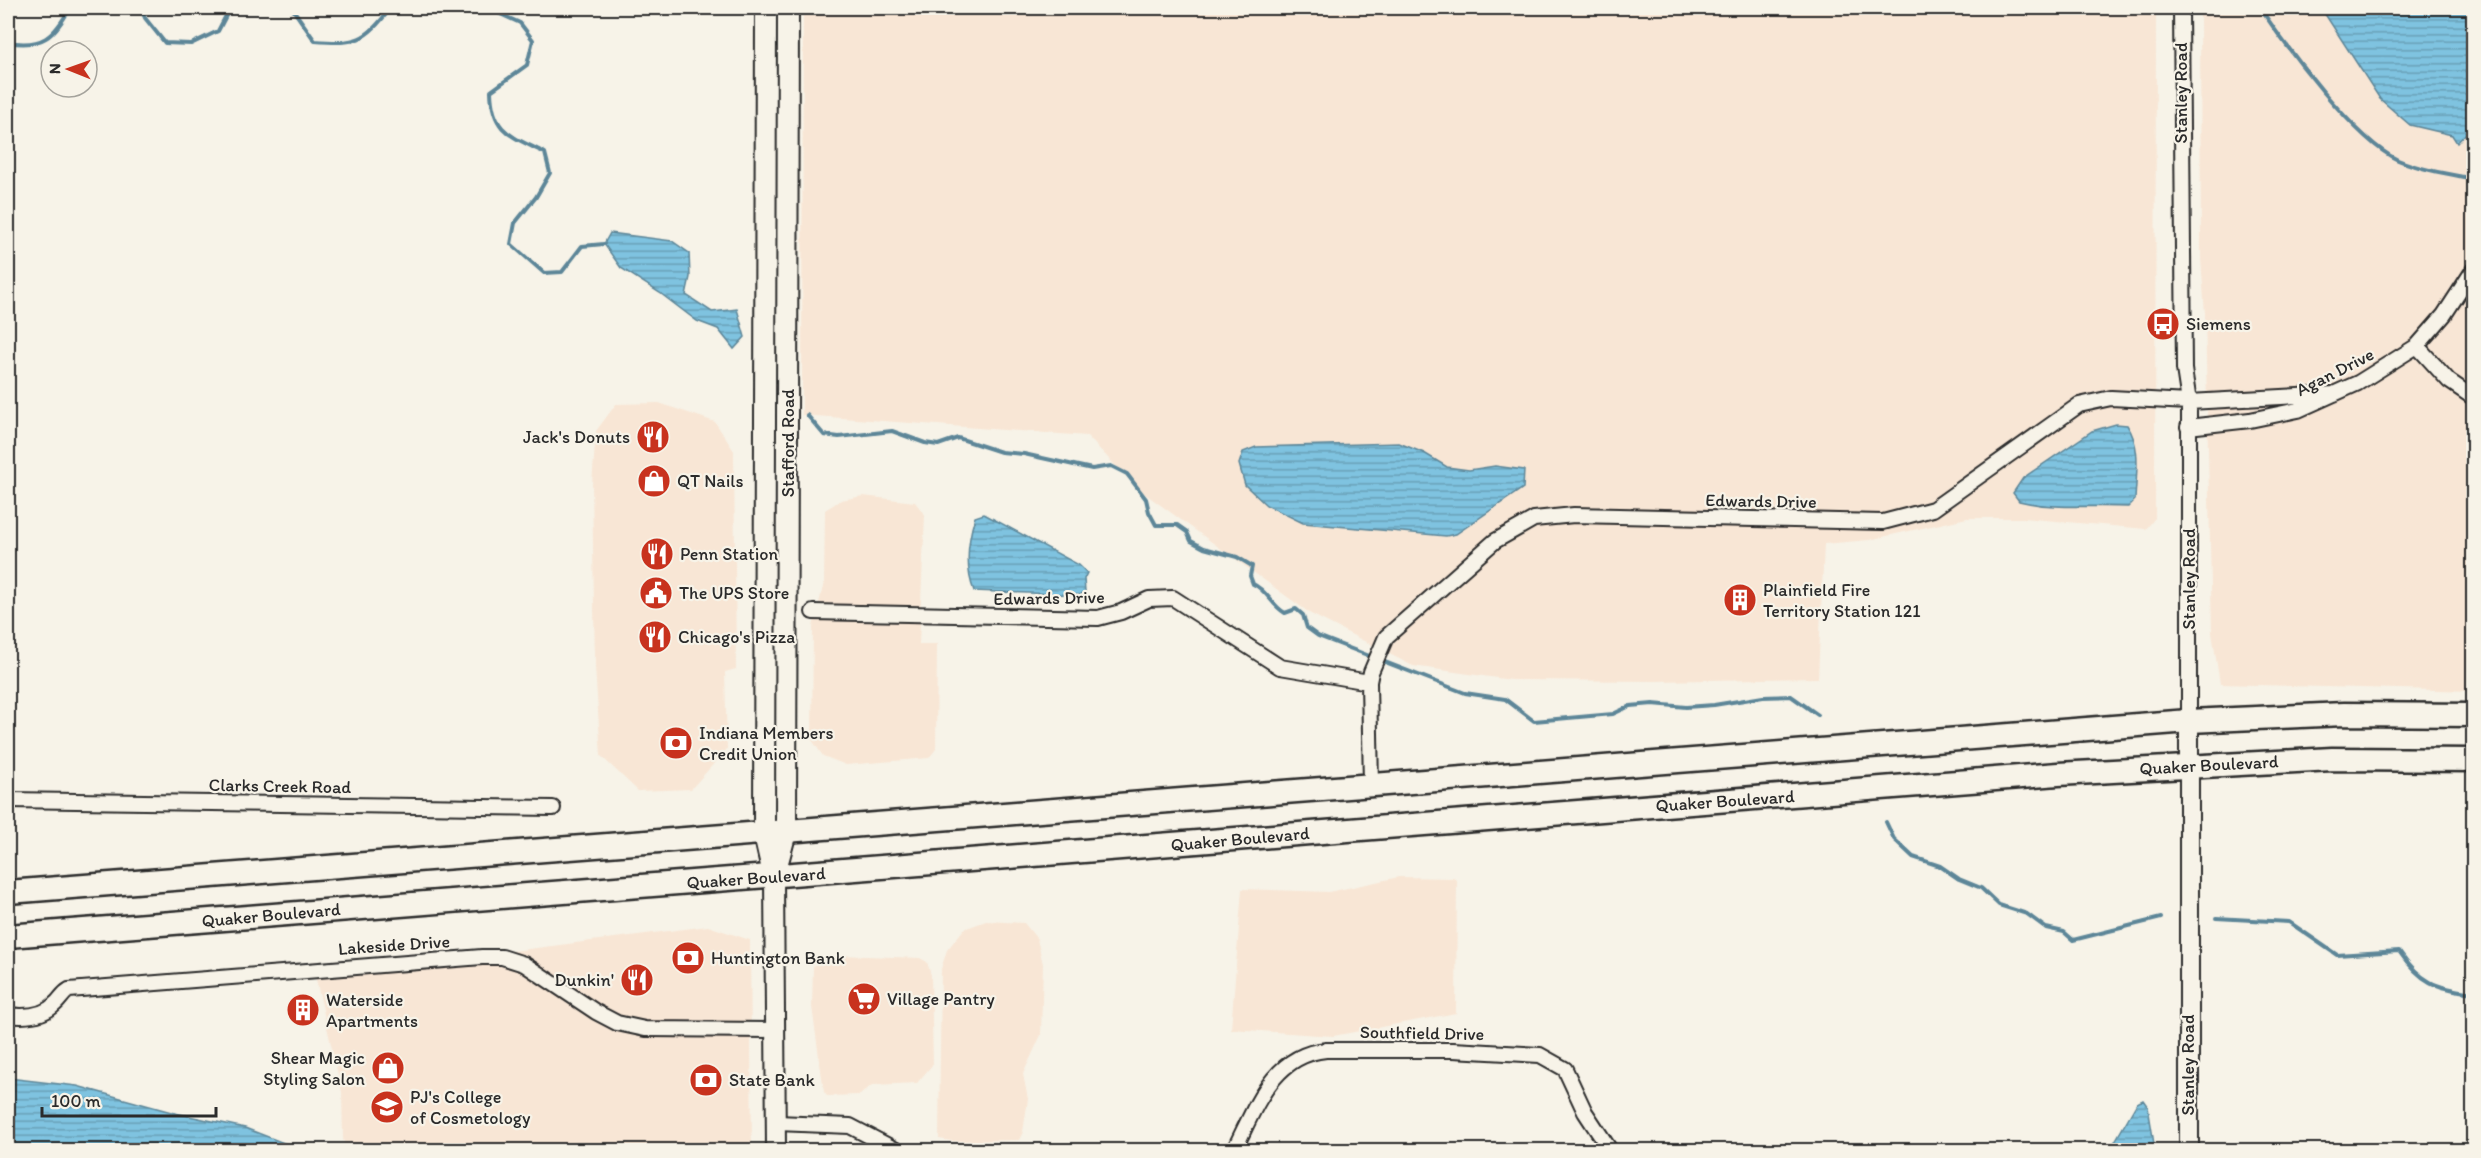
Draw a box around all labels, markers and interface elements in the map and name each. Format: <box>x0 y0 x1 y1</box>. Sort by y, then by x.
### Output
north arrow <box>39 39 99 99</box>
street label: Stanley Road <box>2170 42 2192 144</box>
text: N <box>45 63 64 74</box>
bus stop icon: Siemens <box>2145 306 2181 342</box>
place label: Siemens <box>2186 313 2251 335</box>
street label: Agan Drive <box>2292 343 2378 401</box>
street label: Stafford Road <box>777 389 799 497</box>
restaurant icon: Jack's Donuts <box>635 419 671 455</box>
place label: Jack's Donuts <box>523 426 630 448</box>
shop icon: QT Nails <box>636 463 672 499</box>
place label: QT Nails <box>677 470 743 492</box>
street label: Edwards Drive <box>1705 489 1817 513</box>
street label: Stanley Road <box>2178 528 2200 630</box>
restaurant icon: Penn Station <box>639 536 675 572</box>
place label: Penn Station <box>680 543 778 565</box>
public building icon: The UPS Store <box>638 575 674 611</box>
place label: Plainfield Fire Territory Station 121 <box>1763 579 1921 622</box>
place label: The UPS Store <box>679 582 789 604</box>
building icon: Plainfield Fire Territory Station 121 <box>1722 582 1758 618</box>
street label: Edwards Drive <box>993 586 1105 610</box>
restaurant icon: Chicago's Pizza <box>637 619 673 655</box>
place label: Chicago's Pizza <box>678 626 795 648</box>
place label: Indiana Members Credit Union <box>699 722 834 765</box>
bank icon: Indiana Members Credit Union <box>658 725 694 761</box>
street label: Quaker Boulevard <box>2139 750 2279 780</box>
street label: Clarks Creek Road <box>208 774 352 798</box>
street label: Quaker Boulevard <box>1655 785 1795 817</box>
street label: Quaker Boulevard <box>1170 822 1311 856</box>
street label: Quaker Boulevard <box>686 862 826 894</box>
street label: Quaker Boulevard <box>201 898 342 932</box>
street label: Lakeside Drive <box>337 930 451 960</box>
bank icon: Huntington Bank <box>670 940 706 976</box>
place label: Huntington Bank <box>711 947 845 969</box>
restaurant icon: Dunkin' <box>619 962 655 998</box>
place label: Dunkin' <box>555 969 614 991</box>
supermarket icon: Village Pantry <box>846 981 882 1017</box>
place label: Village Pantry <box>887 988 995 1010</box>
place label: Waterside Apartments <box>326 989 418 1032</box>
building icon: Waterside Apartments <box>285 992 321 1028</box>
street label: Stanley Road <box>2177 1014 2199 1116</box>
street label: Southfield Drive <box>1360 1021 1484 1045</box>
place label: Shear Magic Styling Salon <box>263 1047 365 1090</box>
shop icon: Shear Magic Styling Salon <box>370 1050 406 1086</box>
bank icon: State Bank <box>688 1062 724 1098</box>
place label: State Bank <box>729 1069 816 1091</box>
scale bar <box>42 1080 216 1118</box>
place label: PJ's College of Cosmetology <box>410 1086 531 1129</box>
school or university icon: PJ's College of Cosmetology <box>369 1089 405 1125</box>
text: 100 m <box>51 1090 101 1112</box>

